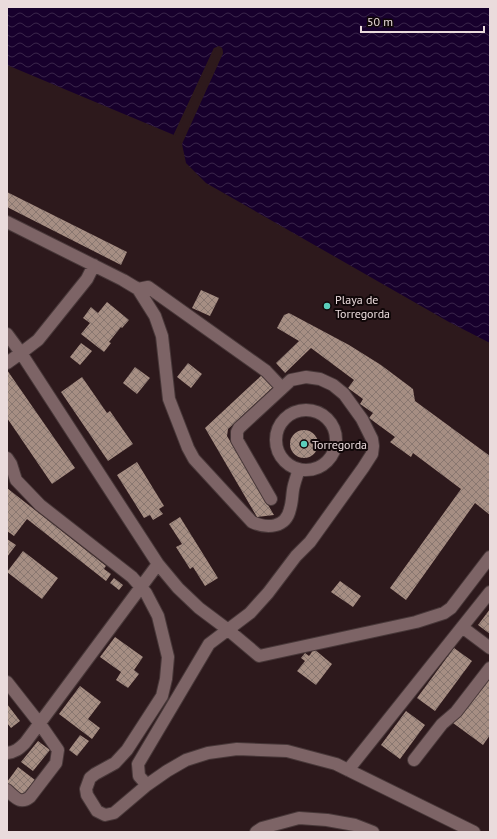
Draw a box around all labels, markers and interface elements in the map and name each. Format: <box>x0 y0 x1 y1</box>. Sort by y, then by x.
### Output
scale bar <box>361 8 484 34</box>
text: 50 m <box>367 14 393 29</box>
place label: Playa de Torregorda <box>335 292 390 321</box>
marker: Playa de Torregorda <box>322 301 332 311</box>
place label: Torregorda <box>312 437 367 452</box>
marker: Torregorda <box>299 439 309 449</box>

